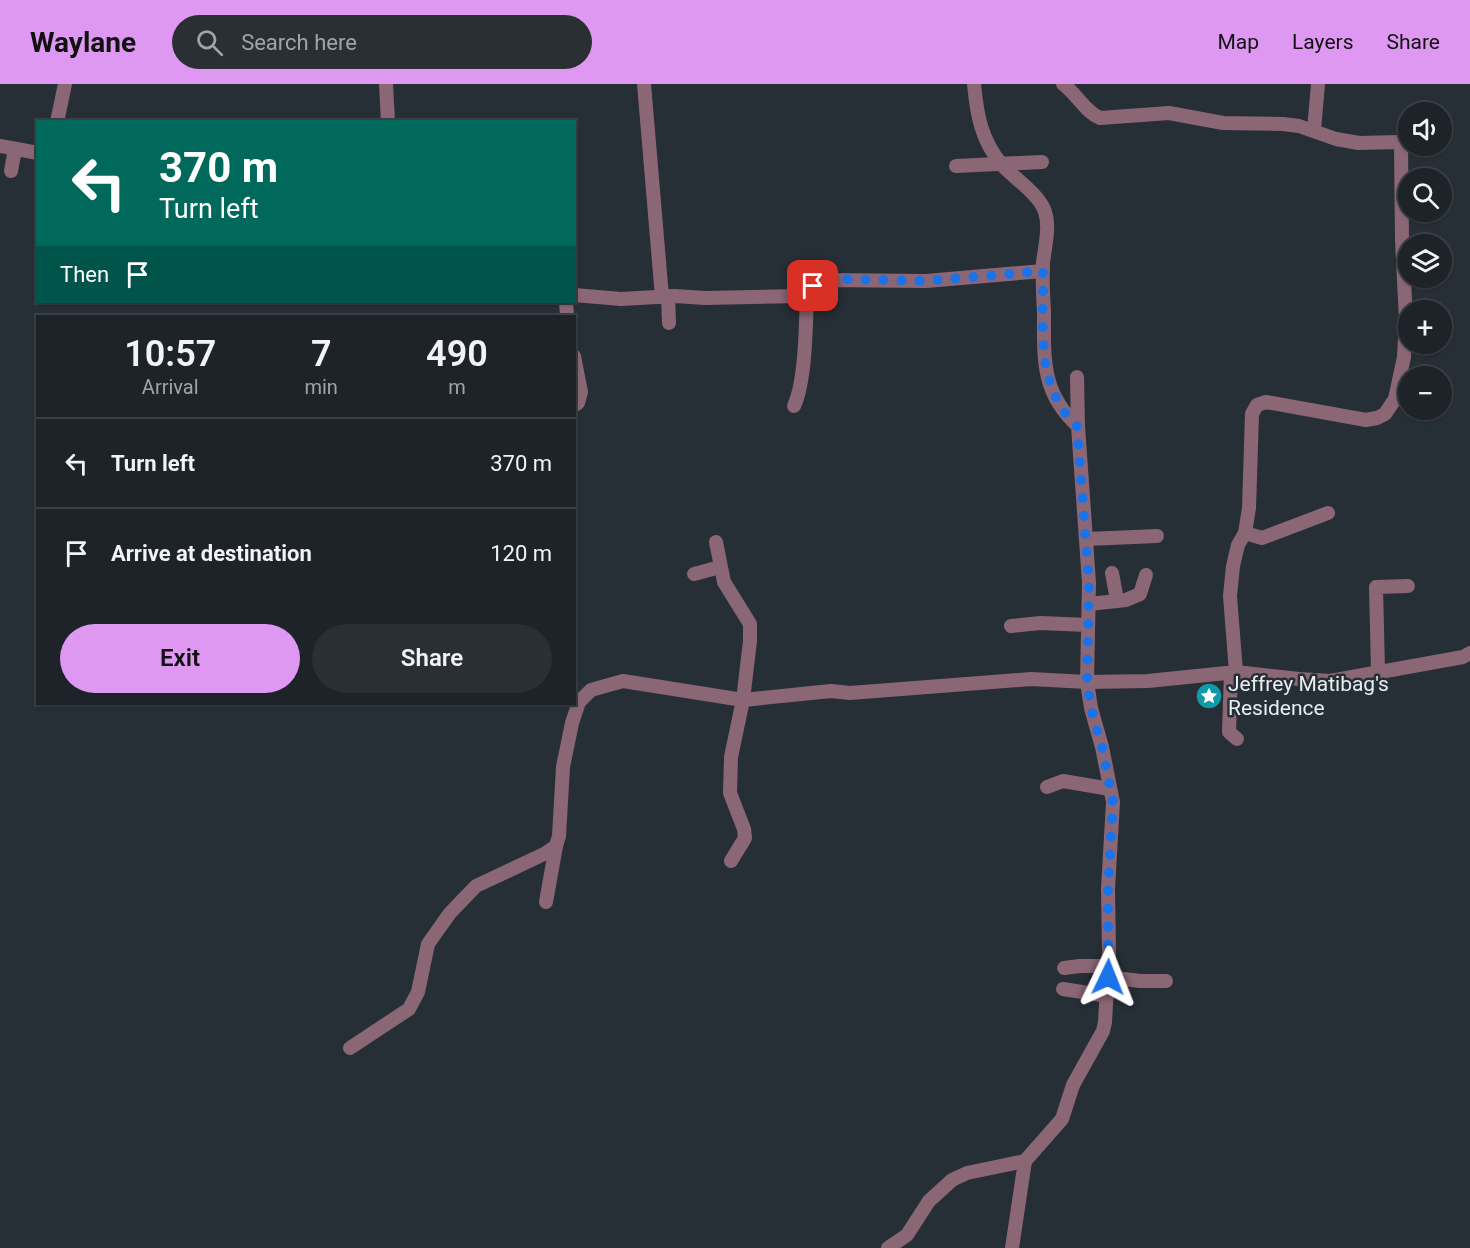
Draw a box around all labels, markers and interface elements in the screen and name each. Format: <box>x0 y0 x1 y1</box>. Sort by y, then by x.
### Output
search box <box>172 15 592 69</box>
text: Waylane <box>30 26 136 59</box>
icon: search <box>193 26 226 59</box>
text: Search here <box>241 30 357 55</box>
text: Map <box>1217 30 1259 54</box>
text: Layers <box>1292 30 1353 54</box>
text: Share <box>1386 30 1440 54</box>
map controls <box>1398 102 1452 420</box>
button: sound <box>1398 102 1452 156</box>
text: 370 m <box>159 143 278 192</box>
icon: left <box>60 144 138 222</box>
button: search <box>1398 168 1452 222</box>
text: Turn left <box>159 193 259 225</box>
button: layers <box>1398 234 1452 288</box>
icon: arrive <box>121 258 154 291</box>
pin <box>787 260 838 311</box>
text: Then <box>60 262 109 287</box>
icon: arrive <box>796 269 829 302</box>
button: + <box>1398 300 1452 354</box>
text: 10:57 <box>124 333 216 375</box>
text: 7 <box>311 333 331 375</box>
text: 490 <box>426 333 488 375</box>
button: − <box>1398 366 1452 420</box>
text: Arrival <box>142 375 199 399</box>
text: min <box>304 375 338 399</box>
text: m <box>448 375 466 399</box>
icon: left <box>60 447 93 480</box>
text: Turn left <box>111 451 195 476</box>
text: 370 m <box>490 451 552 476</box>
icon: arrive <box>60 537 93 570</box>
text: Arrive at destination <box>111 541 312 566</box>
text: 120 m <box>490 541 552 566</box>
button: Exit <box>60 624 300 693</box>
button: Share <box>312 624 552 693</box>
place label: Jeffrey Matibag's Residence <box>1228 672 1389 720</box>
place icon: Jeffrey Matibag's Residence <box>1194 681 1224 711</box>
position arrow <box>1076 945 1140 1009</box>

